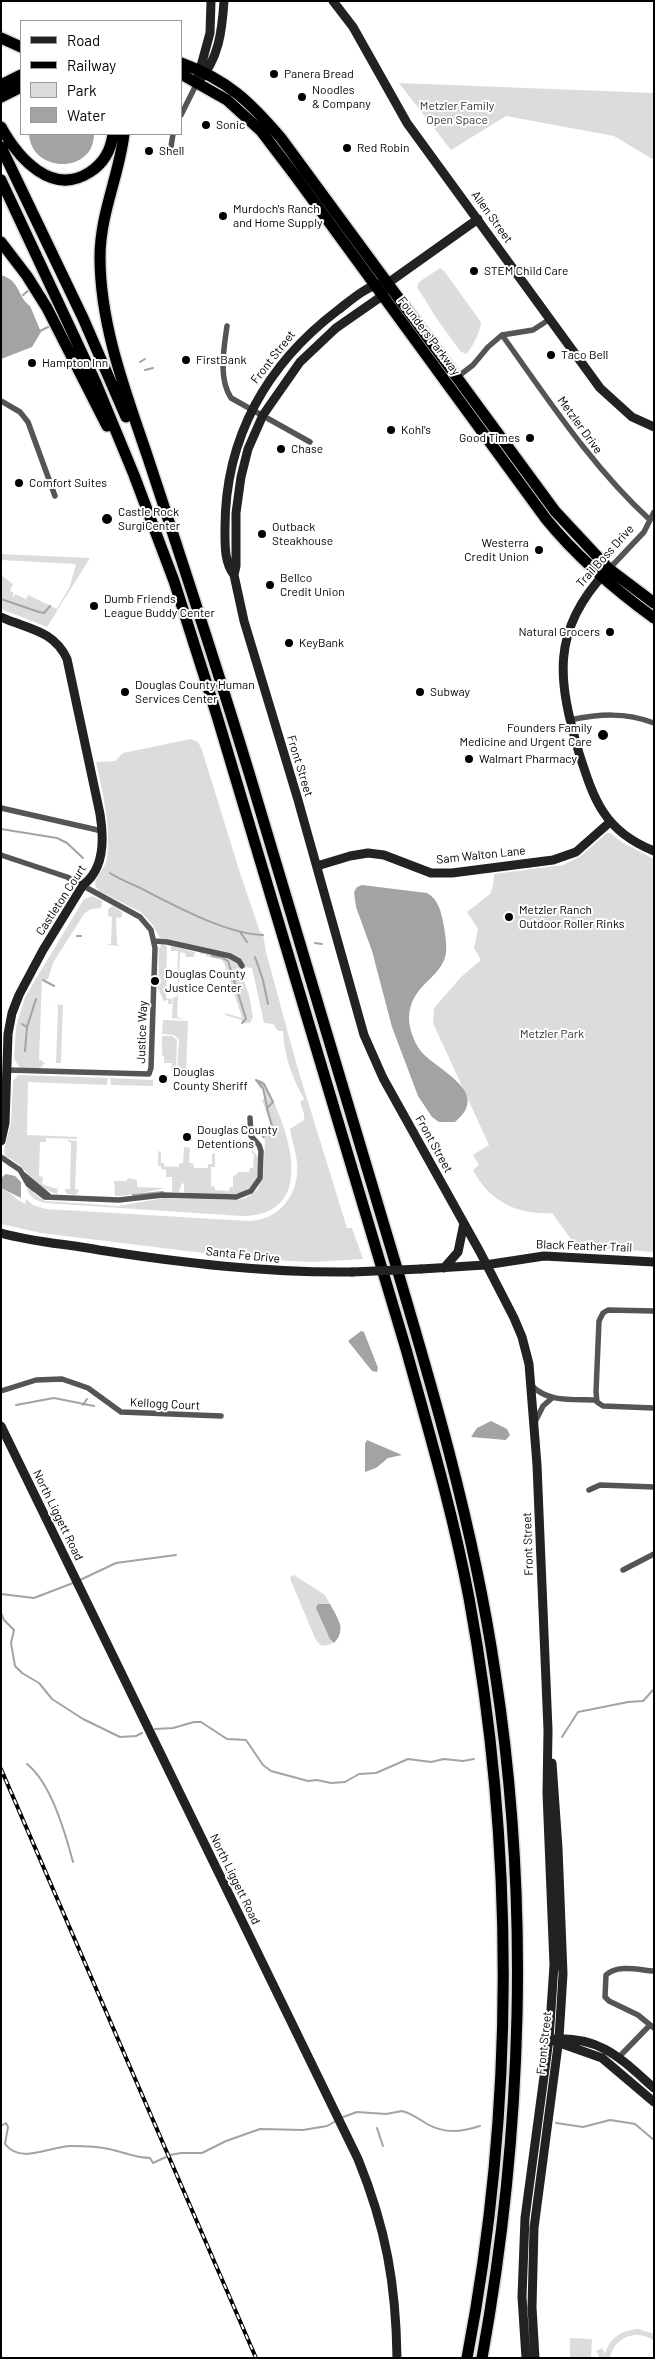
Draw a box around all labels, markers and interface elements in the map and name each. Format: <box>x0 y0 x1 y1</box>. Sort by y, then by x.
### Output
legend <box>20 20 182 135</box>
text: Road <box>67 31 100 49</box>
text: Railway <box>67 56 116 74</box>
place label: Panera Bread <box>284 67 354 81</box>
marker: Panera Bread <box>268 68 280 80</box>
text: Park <box>67 81 96 99</box>
place label: Noodles & Company <box>312 83 371 111</box>
marker: Noodles & Company <box>296 91 308 103</box>
park label: Metzler Family Open Space <box>420 99 494 127</box>
text: Water <box>67 106 106 124</box>
place label: Sonic <box>216 118 245 132</box>
marker: Sonic <box>200 119 212 131</box>
place label: Red Robin <box>357 141 410 155</box>
marker: Red Robin <box>341 142 353 154</box>
place label: Shell <box>159 144 184 158</box>
marker: Shell <box>143 145 155 157</box>
street label: Allen Street <box>468 188 516 246</box>
place label: Murdoch's Ranch and Home Supply <box>233 202 322 230</box>
marker: Murdoch's Ranch and Home Supply <box>217 210 229 222</box>
place label: STEM Child Care <box>484 264 568 278</box>
marker: STEM Child Care <box>468 265 480 277</box>
street label: Founders Parkway <box>395 294 463 378</box>
street label: Front Street <box>248 328 298 386</box>
place label: Taco Bell <box>561 348 608 362</box>
marker: Taco Bell <box>545 349 557 361</box>
place label: FirstBank <box>196 353 246 367</box>
marker: FirstBank <box>180 354 192 366</box>
place label: Hampton Inn <box>42 356 108 370</box>
marker: Hampton Inn <box>26 357 38 369</box>
street label: Metzler Drive <box>554 394 606 456</box>
place label: Kohl's <box>401 423 431 437</box>
marker: Kohl's <box>385 424 397 436</box>
place label: Good Times <box>459 431 520 445</box>
marker: Good Times <box>524 432 536 444</box>
place label: Chase <box>291 442 323 456</box>
marker: Chase <box>275 443 287 455</box>
place label: Comfort Suites <box>29 476 107 490</box>
marker: Comfort Suites <box>13 477 25 489</box>
place label: Castle Rock SurgiCenter <box>118 505 180 533</box>
marker: Castle Rock SurgiCenter <box>100 512 114 526</box>
place label: Outback Steakhouse <box>272 520 333 548</box>
street label: Trail Boss Drive <box>573 522 637 590</box>
marker: Outback Steakhouse <box>256 528 268 540</box>
place label: Westerra Credit Union <box>464 536 529 564</box>
marker: Westerra Credit Union <box>533 544 545 556</box>
place label: Bellco Credit Union <box>280 571 345 599</box>
marker: Bellco Credit Union <box>264 579 276 591</box>
place label: Dumb Friends League Buddy Center <box>104 592 215 620</box>
marker: Dumb Friends League Buddy Center <box>88 600 100 612</box>
place label: Natural Grocers <box>518 625 600 639</box>
marker: Natural Grocers <box>604 626 616 638</box>
place label: KeyBank <box>299 636 344 650</box>
marker: KeyBank <box>283 637 295 649</box>
place label: Douglas County Human Services Center <box>135 678 255 706</box>
place label: Subway <box>430 685 470 699</box>
marker: Douglas County Human Services Center <box>119 686 131 698</box>
marker: Subway <box>414 686 426 698</box>
place label: Founders Family Medicine and Urgent Care <box>459 721 592 749</box>
marker: Founders Family Medicine and Urgent Care <box>596 728 610 742</box>
street label: Front Street <box>284 734 316 798</box>
place label: Walmart Pharmacy <box>479 752 577 766</box>
marker: Walmart Pharmacy <box>463 753 475 765</box>
street label: Sam Walton Lane <box>436 843 526 867</box>
street label: Castleton Court <box>33 862 89 938</box>
place label: Metzler Ranch Outdoor Roller Rinks <box>519 903 625 931</box>
marker: Metzler Ranch Outdoor Roller Rinks <box>503 911 515 923</box>
place label: Douglas County Justice Center <box>165 967 245 995</box>
marker: Douglas County Justice Center <box>149 975 161 987</box>
street label: Justice Way <box>134 1000 150 1064</box>
park label: Metzler Park <box>520 1027 584 1041</box>
place label: Douglas County Sheriff <box>173 1065 248 1093</box>
marker: Douglas County Sheriff <box>157 1073 169 1085</box>
street label: Front Street <box>412 1113 456 1175</box>
place label: Douglas County Detentions <box>197 1123 277 1151</box>
marker: Douglas County Detentions <box>181 1131 193 1143</box>
street label: Black Feather Trail <box>536 1237 632 1255</box>
street label: Santa Fe Drive <box>205 1244 281 1266</box>
street label: Kellogg Court <box>130 1395 200 1413</box>
street label: North Liggett Road <box>30 1467 86 1563</box>
street label: Front Street <box>520 1512 536 1576</box>
street label: North Liggett Road <box>207 1831 263 1927</box>
street label: Front Street <box>534 2011 554 2075</box>

